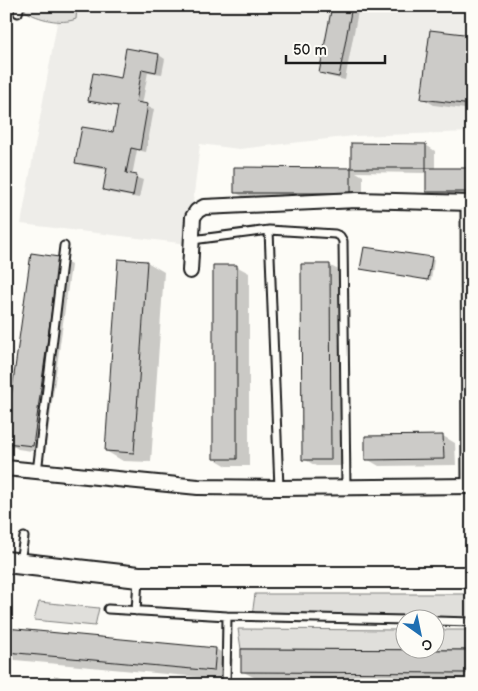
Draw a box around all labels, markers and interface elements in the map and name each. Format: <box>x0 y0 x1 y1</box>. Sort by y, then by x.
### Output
scale bar <box>286 32 384 64</box>
text: 50 m <box>293 41 327 60</box>
north arrow <box>396 608 446 658</box>
text: С <box>418 635 436 654</box>

